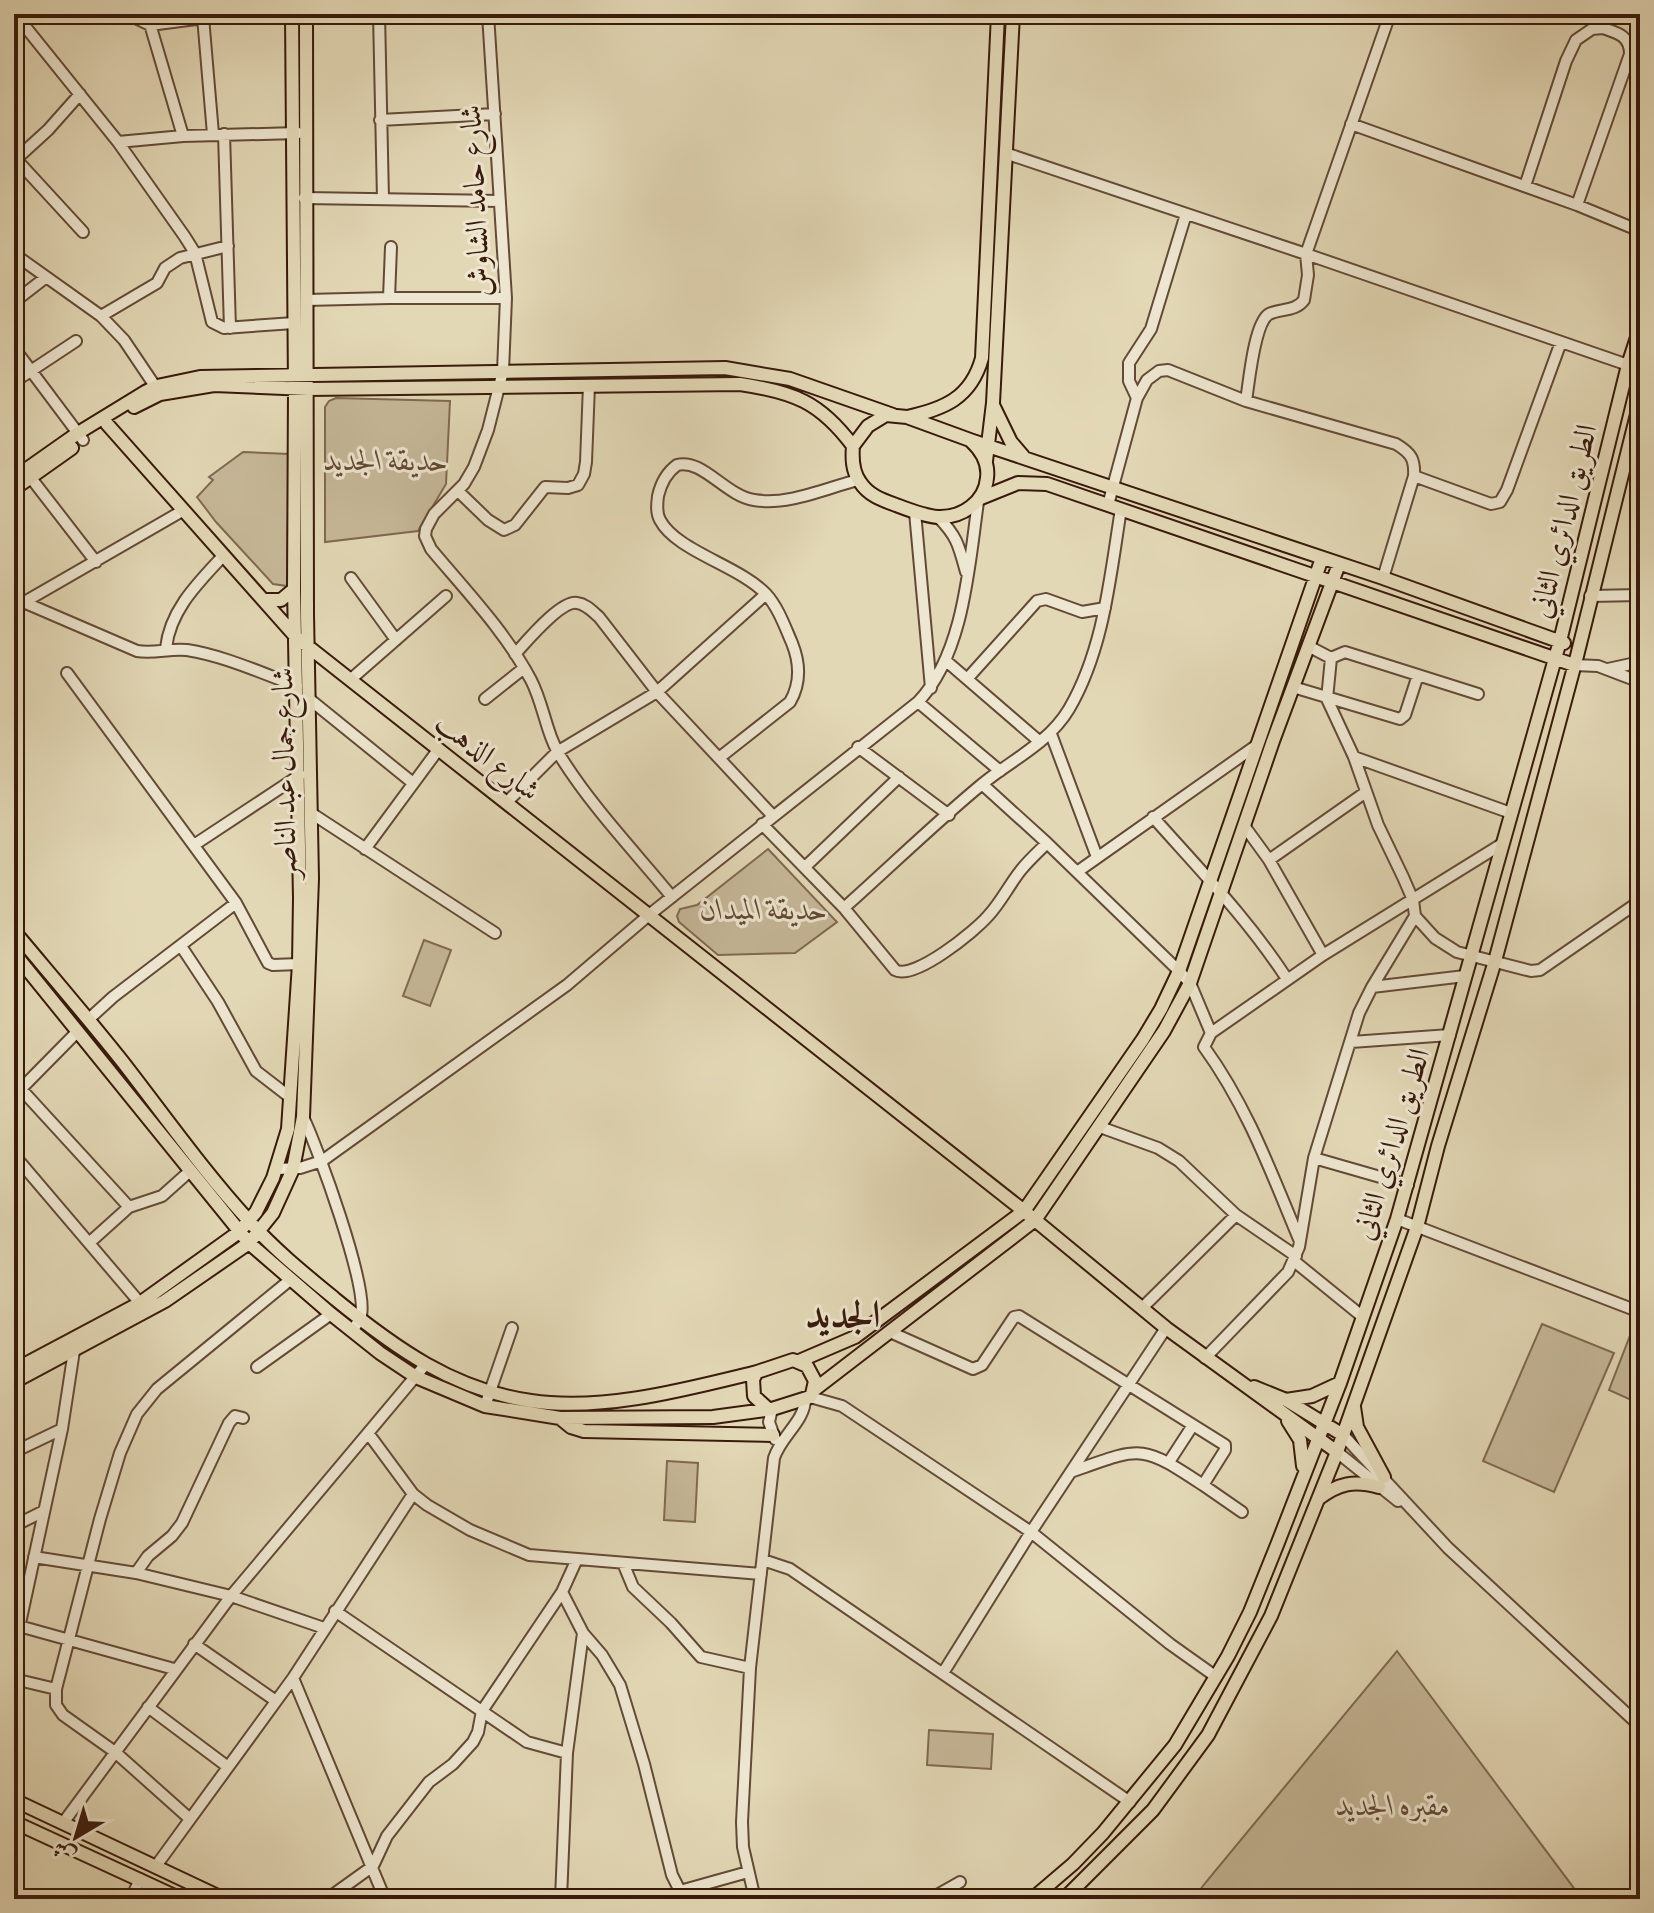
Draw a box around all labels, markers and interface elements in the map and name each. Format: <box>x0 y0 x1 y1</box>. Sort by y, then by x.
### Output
street label: شارع حامد الشاوش <box>450 104 505 298</box>
street label: الطريق الدائري الثاني <box>1520 420 1610 623</box>
park label: حديقة الجديد <box>324 440 448 480</box>
street label: شارع جمال عبد الناصر <box>262 667 311 882</box>
street label: شارع الذهب <box>424 702 549 814</box>
park label: حديقة الميدان <box>700 889 828 929</box>
street label: الطريق الدائري الثاني <box>1343 1043 1443 1246</box>
district label: الجديد <box>806 1288 880 1340</box>
park label: مقبره الجديد <box>1336 1785 1450 1825</box>
north arrow <box>36 1797 116 1877</box>
text: ش <box>46 1833 82 1871</box>

